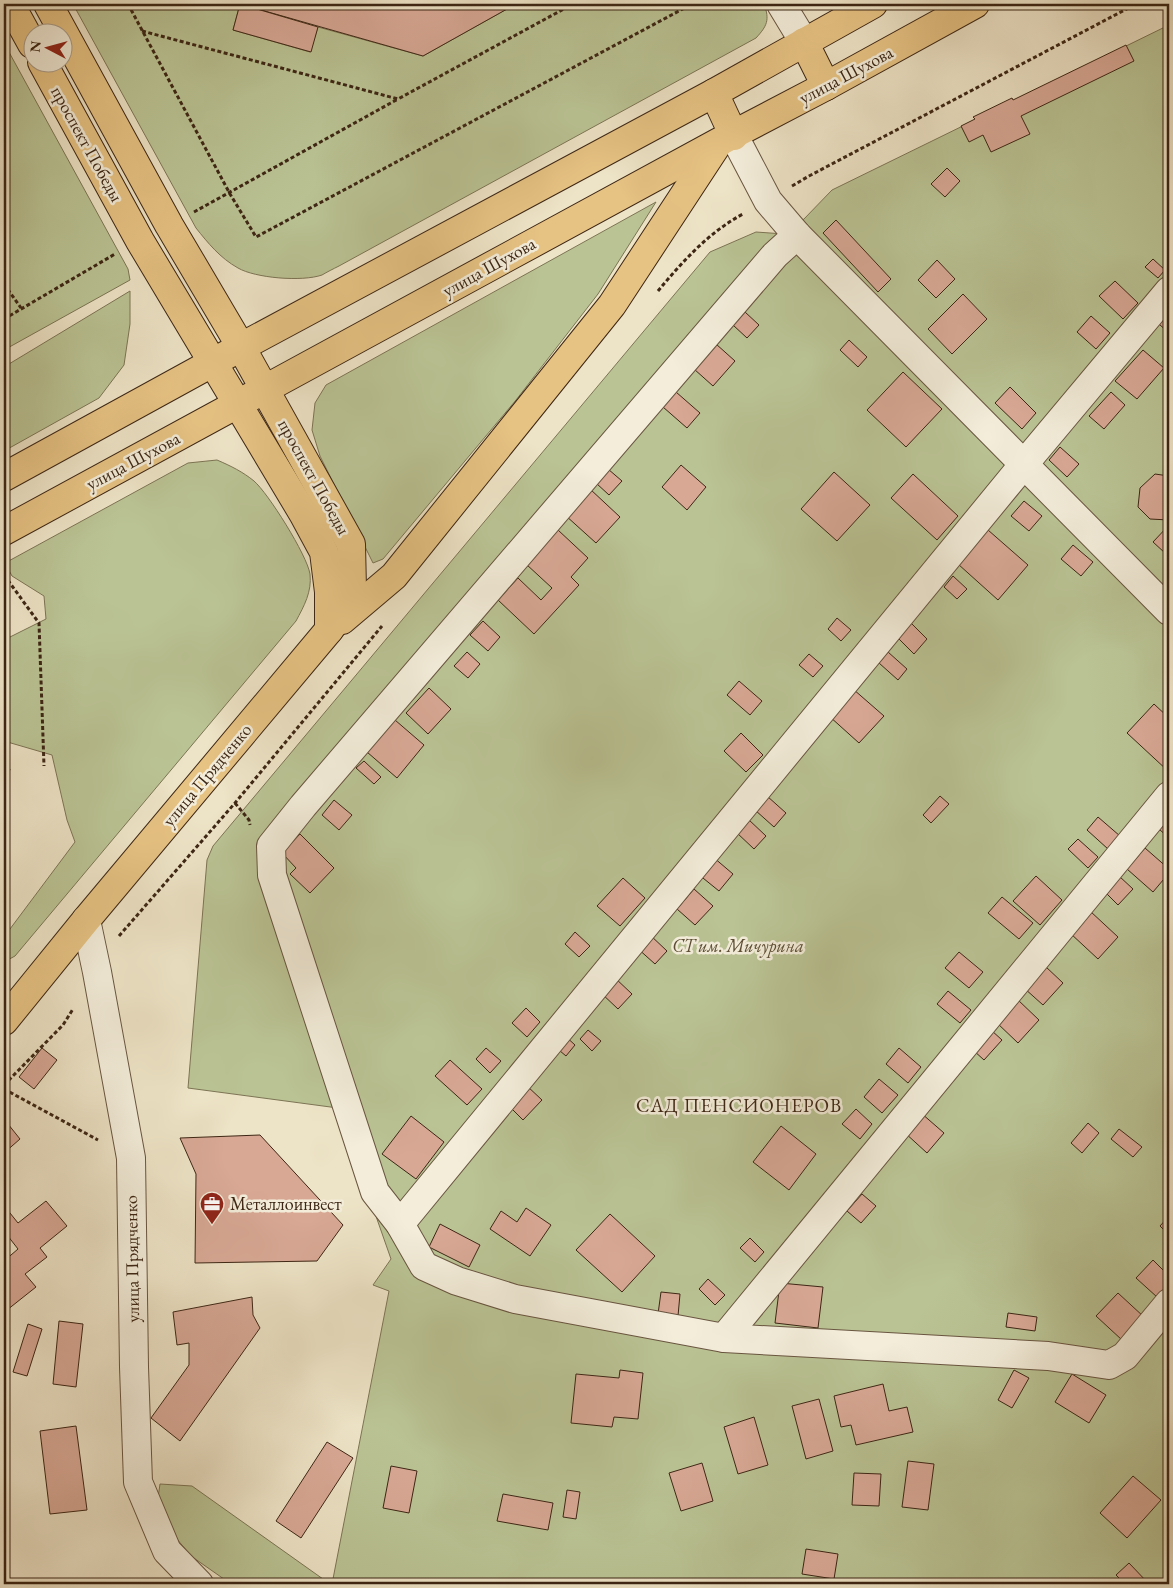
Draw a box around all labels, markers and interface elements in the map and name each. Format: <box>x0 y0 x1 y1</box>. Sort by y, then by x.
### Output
north arrow <box>22 22 72 72</box>
text: N <box>26 39 45 53</box>
street label: улица Шухова <box>795 40 897 109</box>
street label: проспект Победы <box>46 82 129 206</box>
street label: улица Шухова <box>438 231 540 302</box>
street label: проспект Победы <box>273 415 356 539</box>
street label: улица Шухова <box>82 426 184 495</box>
street label: улица Прядченко <box>157 718 256 831</box>
park label: СТ им. Мичурина <box>672 934 804 958</box>
district label: САД ПЕНСИОНЕРОВ <box>636 1093 842 1118</box>
office icon: Металлоинвест <box>199 1191 225 1225</box>
place label: Металлоинвест <box>230 1192 342 1215</box>
street label: улица Прядченко <box>119 1195 144 1323</box>

